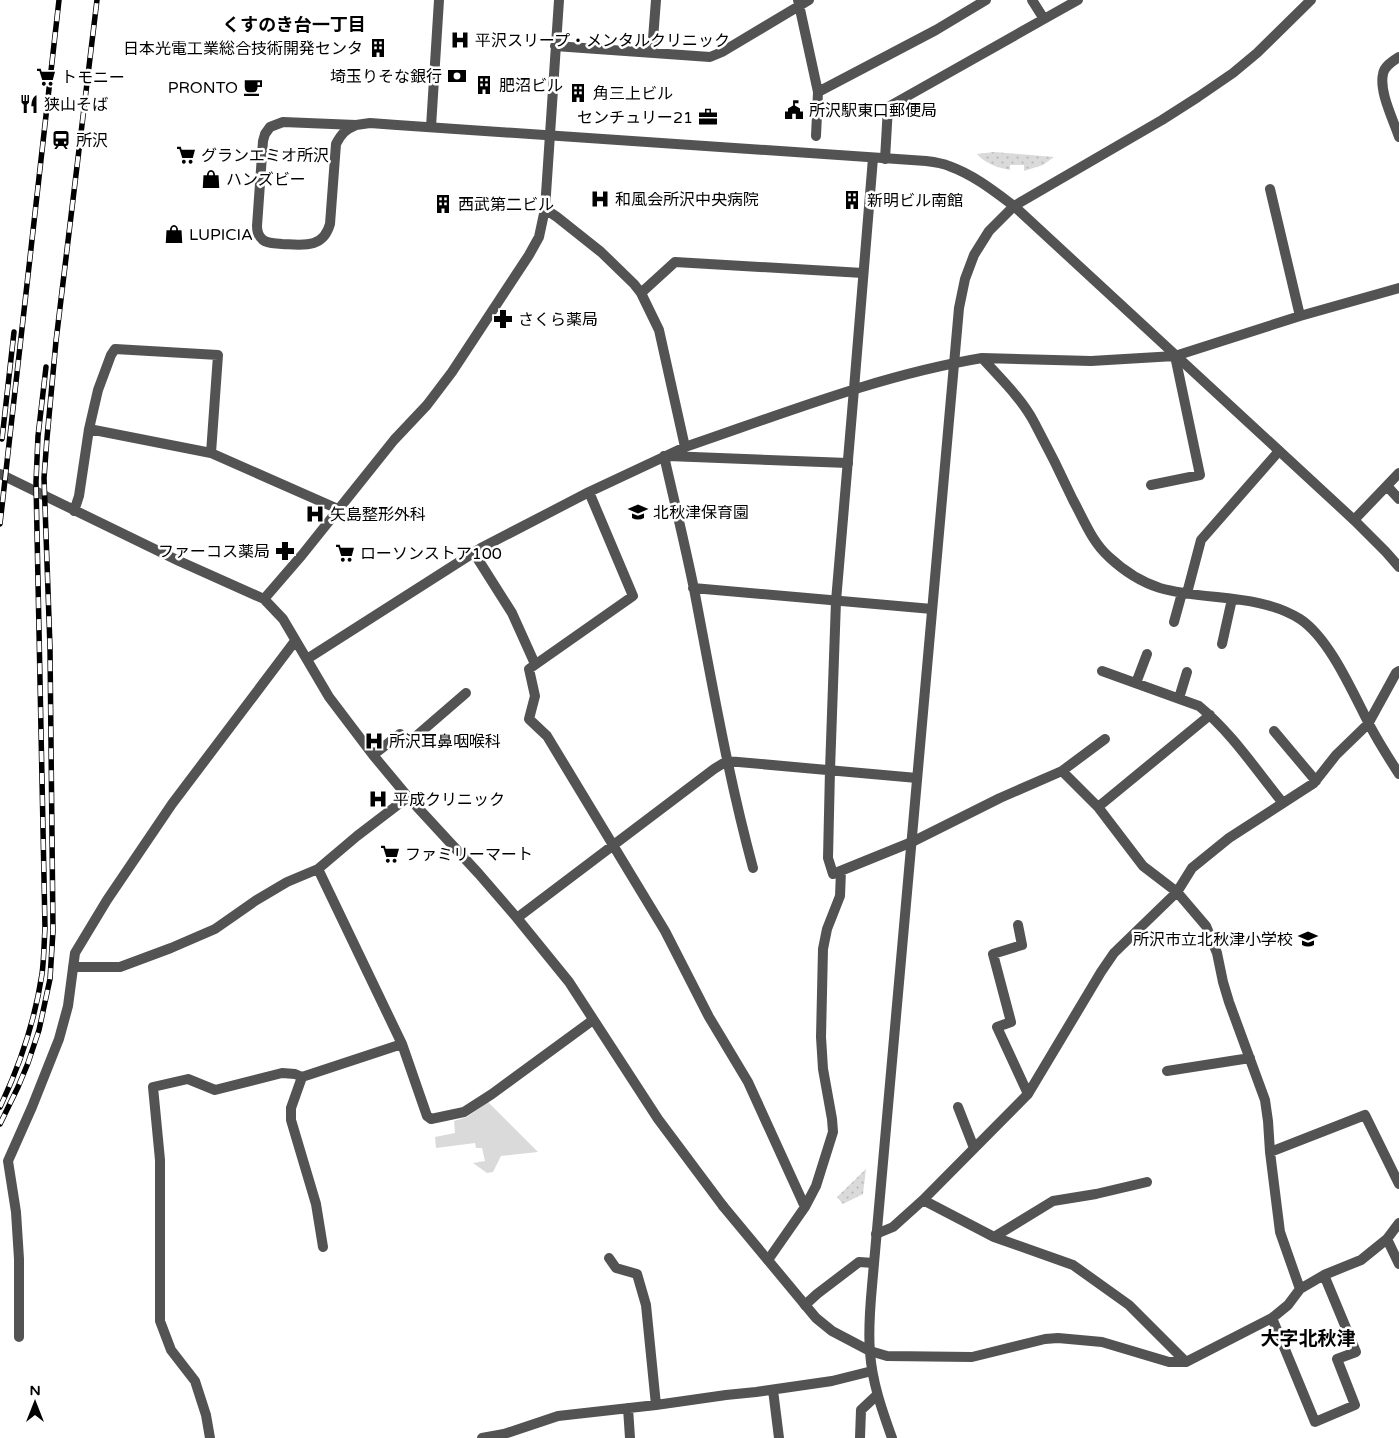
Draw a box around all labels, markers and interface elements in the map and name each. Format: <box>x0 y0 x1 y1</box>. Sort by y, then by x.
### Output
district label: くすのき台一丁目 <box>222 14 366 36</box>
hospital icon: 平沢スリープ・メンタルクリニック <box>449 29 471 51</box>
place label: 平沢スリープ・メンタルクリニック <box>475 31 730 51</box>
building icon: 日本光電工業総合技術開発センタ <box>367 37 389 59</box>
place label: 日本光電工業総合技術開発センタ <box>123 39 363 59</box>
bank icon: 埼玉りそな銀行 <box>446 65 468 87</box>
supermarket icon: トモニー <box>35 66 57 88</box>
place label: 埼玉りそな銀行 <box>330 67 442 87</box>
place label: トモニー <box>61 68 125 88</box>
building icon: 肥沼ビル <box>473 74 495 96</box>
cafe icon: PRONTO <box>242 76 264 98</box>
place label: 肥沼ビル <box>499 76 563 96</box>
place label: PRONTO <box>168 78 238 98</box>
building icon: 角三上ビル <box>567 82 589 104</box>
place label: 角三上ビル <box>593 84 673 104</box>
restaurant icon: 狭山そば <box>18 93 40 115</box>
place label: 狭山そば <box>44 95 108 115</box>
public building icon: 所沢駅東口郵便局 <box>783 99 805 121</box>
place label: 所沢駅東口郵便局 <box>809 101 937 121</box>
office icon: センチュリー21 <box>697 106 719 128</box>
place label: センチュリー21 <box>577 108 693 128</box>
station icon: 所沢 <box>50 129 72 151</box>
place label: 所沢 <box>76 131 108 151</box>
supermarket icon: グランエミオ所沢 <box>175 144 197 166</box>
place label: グランエミオ所沢 <box>201 146 329 166</box>
shop icon: ハンズビー <box>200 168 222 190</box>
place label: ハンズビー <box>226 170 306 190</box>
hospital icon: 和風会所沢中央病院 <box>589 188 611 210</box>
building icon: 新明ビル南館 <box>841 189 863 211</box>
place label: 和風会所沢中央病院 <box>615 190 759 210</box>
place label: 新明ビル南館 <box>867 191 963 211</box>
building icon: 西武第二ビル <box>432 193 454 215</box>
place label: 西武第二ビル <box>458 195 554 215</box>
shop icon: LUPICIA <box>163 223 185 245</box>
place label: LUPICIA <box>189 225 253 245</box>
pharmacy icon: さくら薬局 <box>492 308 514 330</box>
place label: さくら薬局 <box>518 310 598 330</box>
school or university icon: 北秋津保育園 <box>627 501 649 523</box>
hospital icon: 矢島整形外科 <box>304 503 326 525</box>
place label: 北秋津保育園 <box>653 503 749 523</box>
place label: 矢島整形外科 <box>330 505 426 525</box>
pharmacy icon: ファーコス薬局 <box>274 540 296 562</box>
place label: ファーコス薬局 <box>158 542 270 562</box>
supermarket icon: ローソンストア100 <box>334 542 356 564</box>
place label: ローソンストア100 <box>360 544 502 564</box>
hospital icon: 所沢耳鼻咽喉科 <box>363 730 385 752</box>
place label: 所沢耳鼻咽喉科 <box>389 732 501 752</box>
hospital icon: 平成クリニック <box>367 788 389 810</box>
place label: 平成クリニック <box>393 790 505 810</box>
supermarket icon: ファミリーマート <box>379 843 401 865</box>
place label: ファミリーマート <box>405 845 533 865</box>
school or university icon: 所沢市立北秋津小学校 <box>1297 928 1319 950</box>
place label: 所沢市立北秋津小学校 <box>1133 930 1293 950</box>
district label: 大字北秋津 <box>1260 1328 1356 1350</box>
north arrow <box>10 1378 60 1428</box>
text: N <box>29 1382 41 1399</box>

